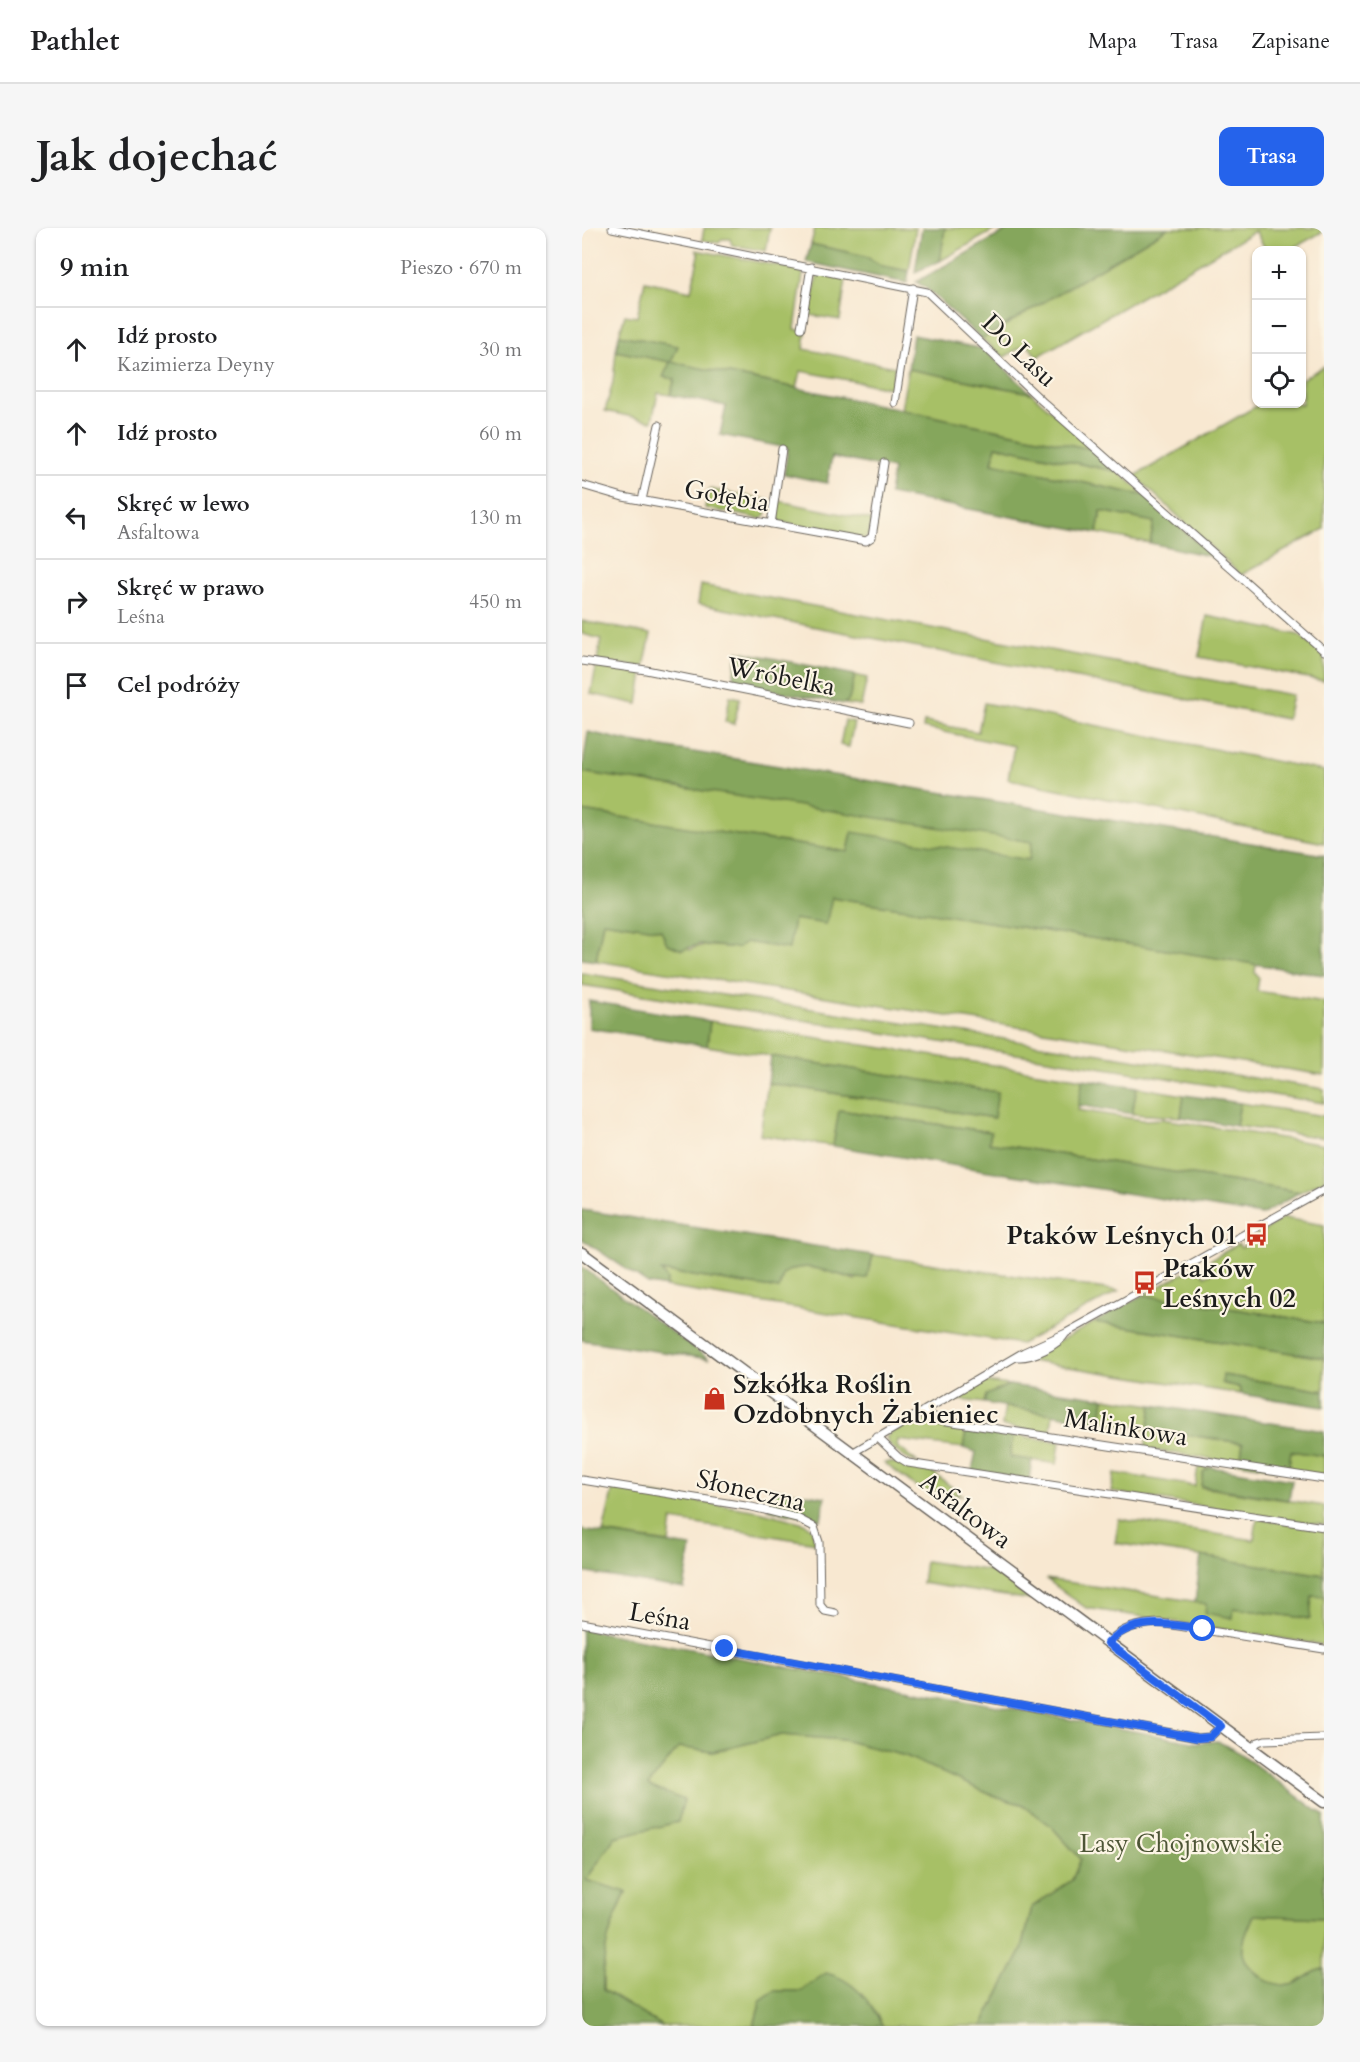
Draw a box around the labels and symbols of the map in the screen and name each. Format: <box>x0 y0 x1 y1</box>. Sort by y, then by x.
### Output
street label: Do Lasu <box>974 306 1065 395</box>
street label: Gołębia <box>681 471 772 520</box>
street label: Wróbelka <box>723 649 838 704</box>
place label: Ptaków Leśnych 01 <box>1006 1218 1238 1253</box>
bus stop icon: Ptaków Leśnych 01 <box>1243 1222 1269 1248</box>
place label: Ptaków Leśnych 02 <box>1163 1251 1296 1316</box>
bus stop icon: Ptaków Leśnych 02 <box>1132 1270 1158 1296</box>
place label: Szkółka Roślin Ozdobnych Żabieniec <box>733 1367 999 1432</box>
shop icon: Szkółka Roślin Ozdobnych Żabieniec <box>702 1386 728 1412</box>
street label: Malinkowa <box>1062 1400 1190 1455</box>
street label: Słoneczna <box>693 1461 809 1520</box>
street label: Asfaltowa <box>912 1464 1019 1557</box>
street label: Leśna <box>626 1594 694 1639</box>
route start <box>1189 1615 1215 1641</box>
route end <box>711 1635 737 1661</box>
park label: Lasy Chojnowskie <box>1079 1826 1283 1861</box>

